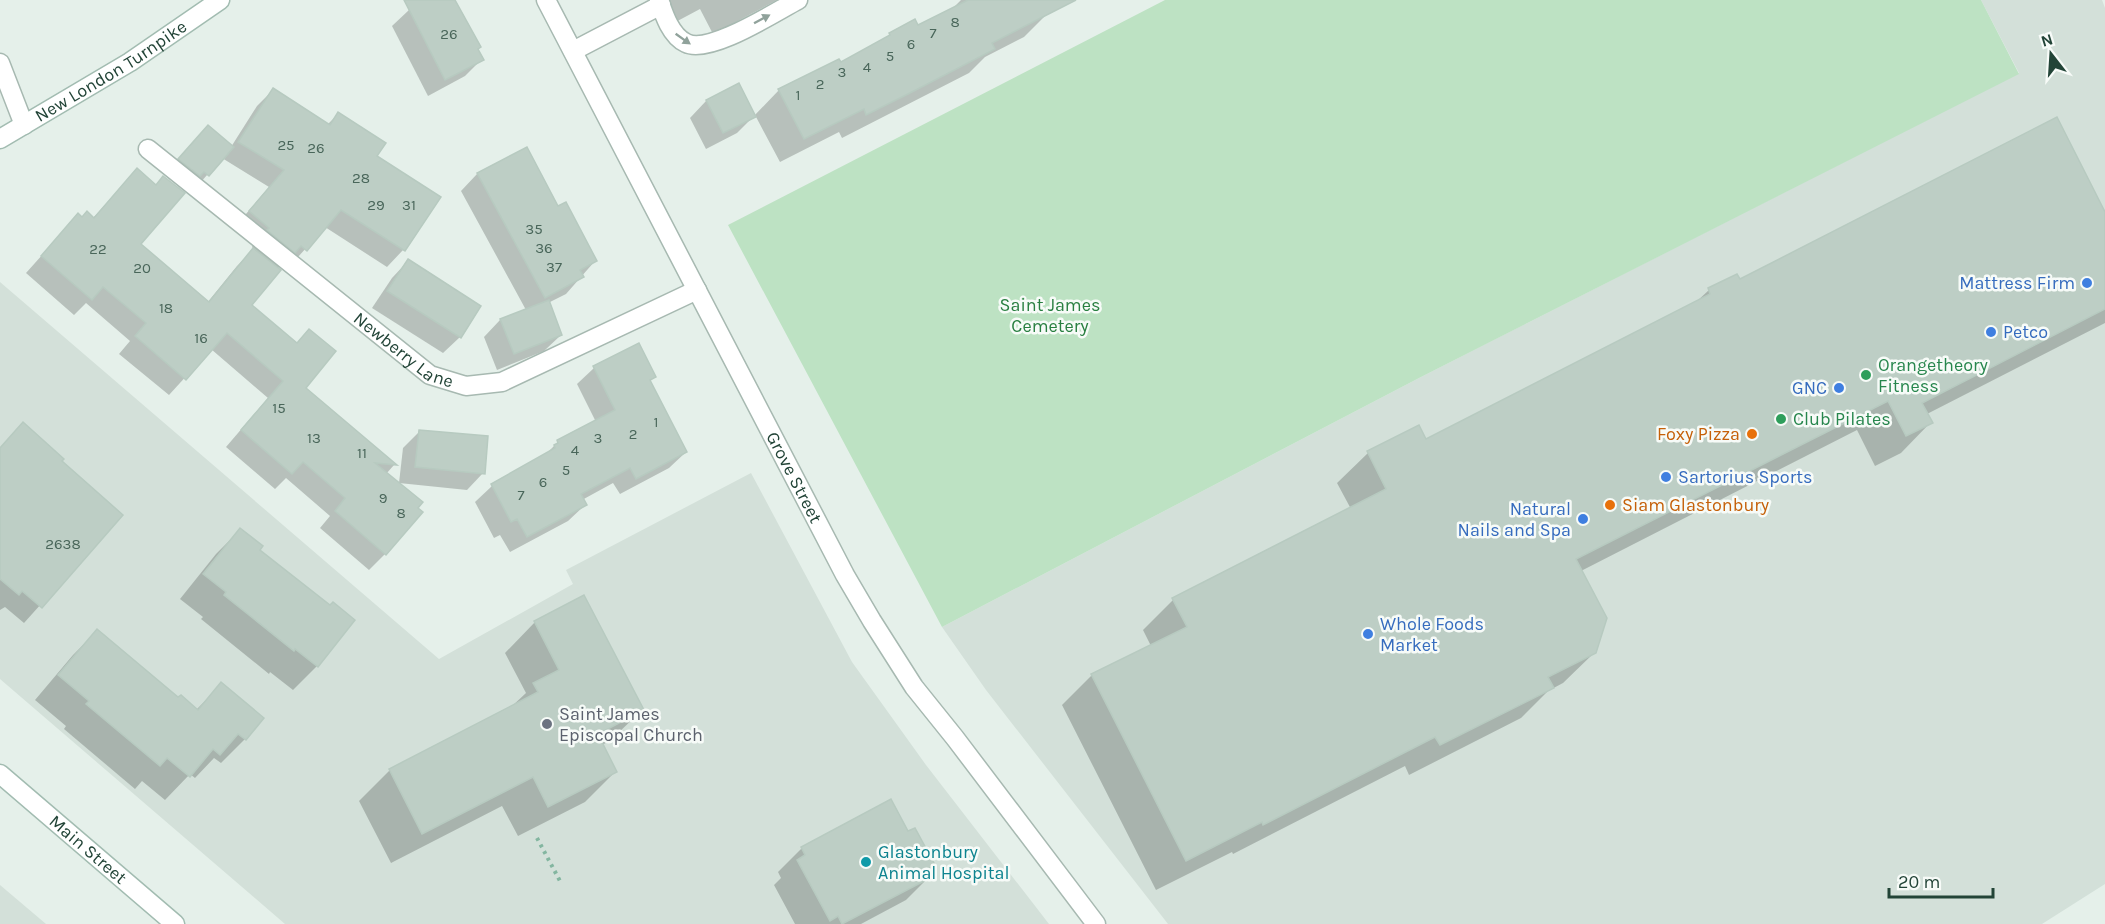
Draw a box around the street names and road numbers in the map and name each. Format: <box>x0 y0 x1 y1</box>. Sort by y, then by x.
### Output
street label: New London Turnpike <box>31 15 191 127</box>
street label: Newberry Lane <box>349 307 456 393</box>
street label: Grove Street <box>761 428 827 527</box>
street label: Main Street <box>45 810 132 889</box>

